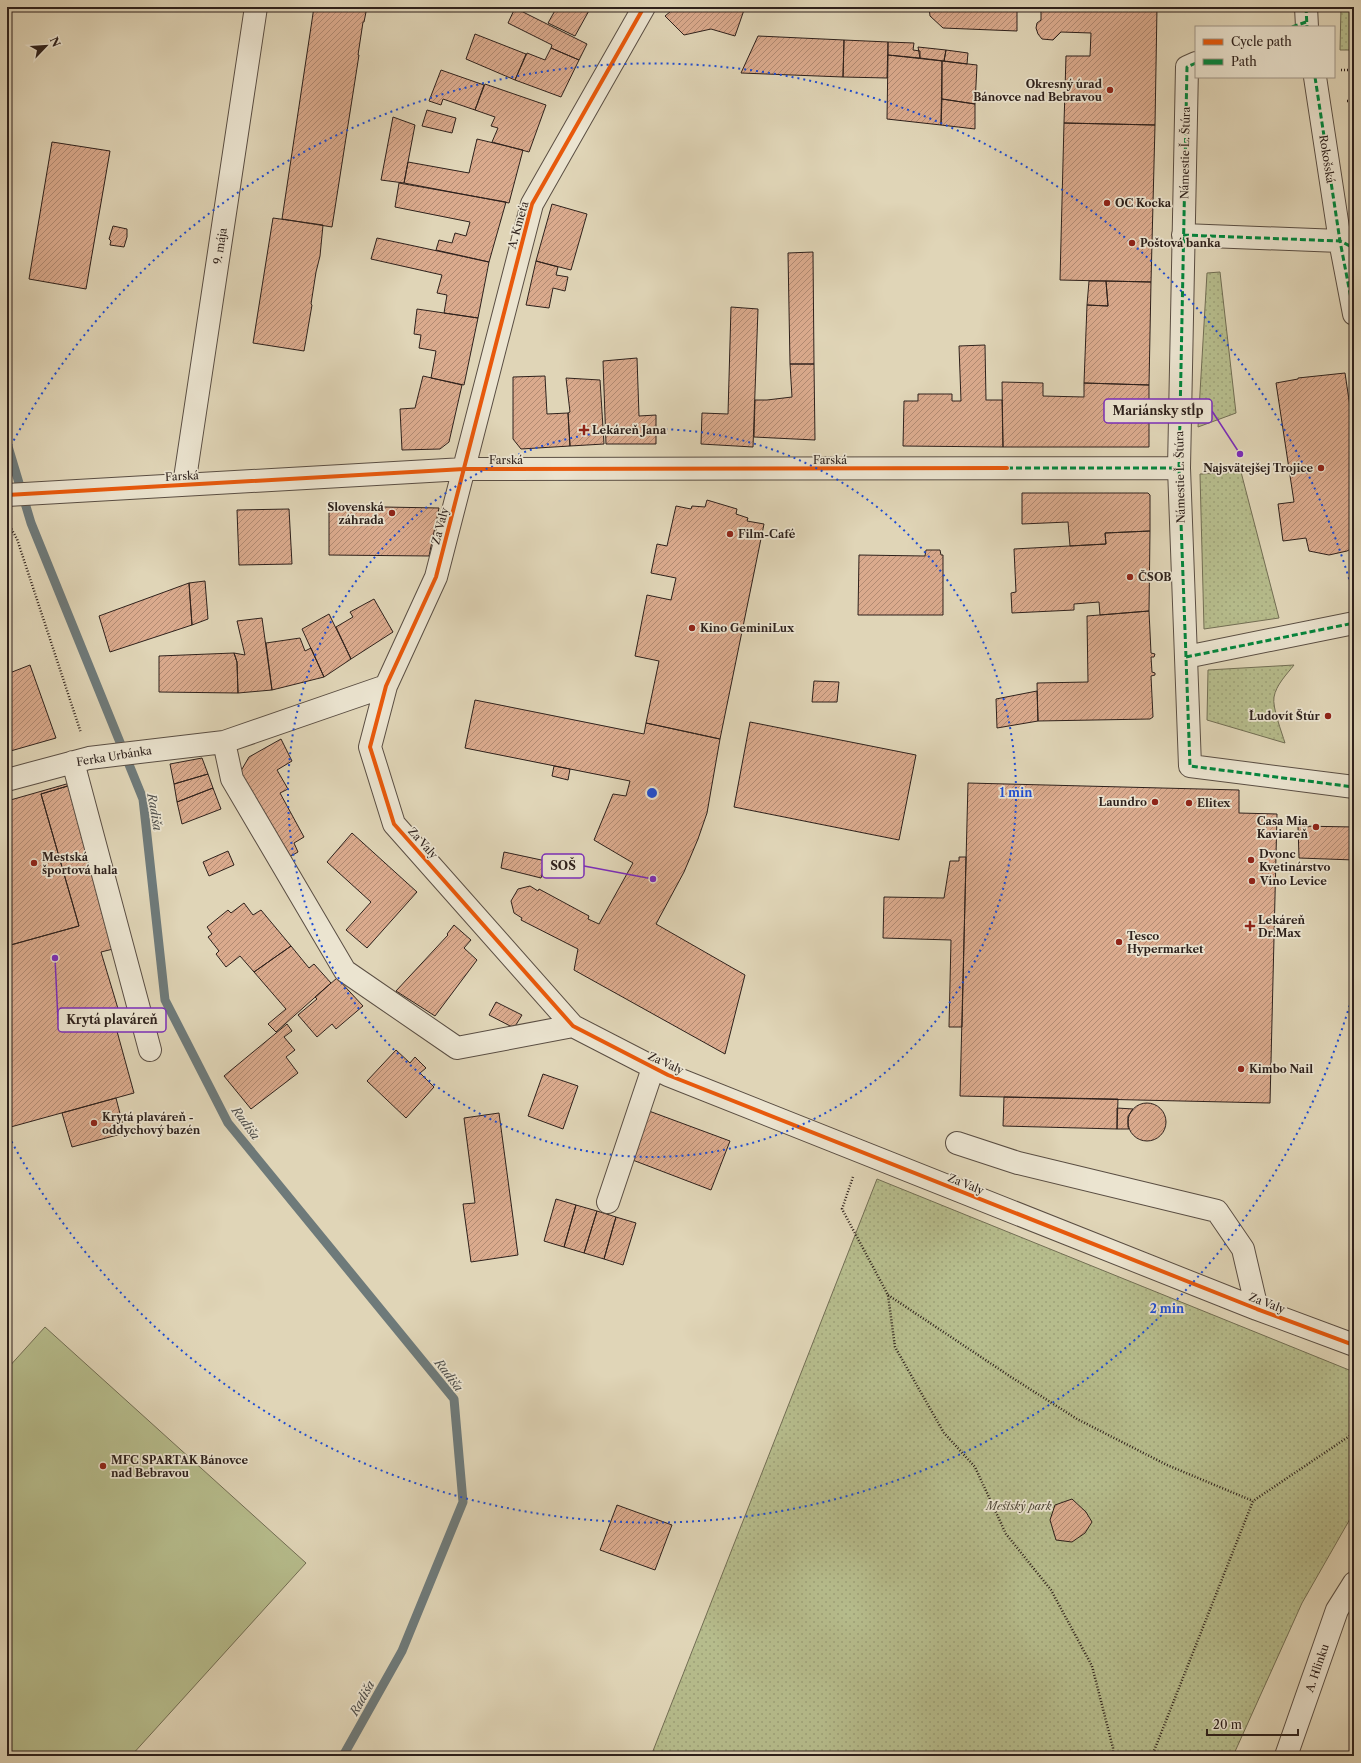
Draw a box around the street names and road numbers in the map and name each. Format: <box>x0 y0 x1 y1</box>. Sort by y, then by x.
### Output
street label: Námestie Ľ. Štúra <box>1176 106 1193 199</box>
street label: Rokošská <box>1316 134 1338 184</box>
street label: A. Kmeťa <box>504 200 531 251</box>
street label: 9. mája <box>210 227 230 265</box>
street label: Námestie Ľ. Štúra <box>1171 430 1188 523</box>
street label: Farská <box>489 453 523 467</box>
street label: Farská <box>813 453 847 467</box>
street label: Farská <box>165 468 199 484</box>
street label: Za Valy <box>428 505 452 546</box>
street label: Ferka Urbánka <box>75 743 153 769</box>
street label: Za Valy <box>405 824 441 862</box>
street label: Za Valy <box>646 1049 687 1078</box>
street label: Za Valy <box>946 1170 987 1198</box>
street label: Za Valy <box>1247 1290 1288 1317</box>
street label: A. Hlinku <box>1302 1642 1332 1695</box>

